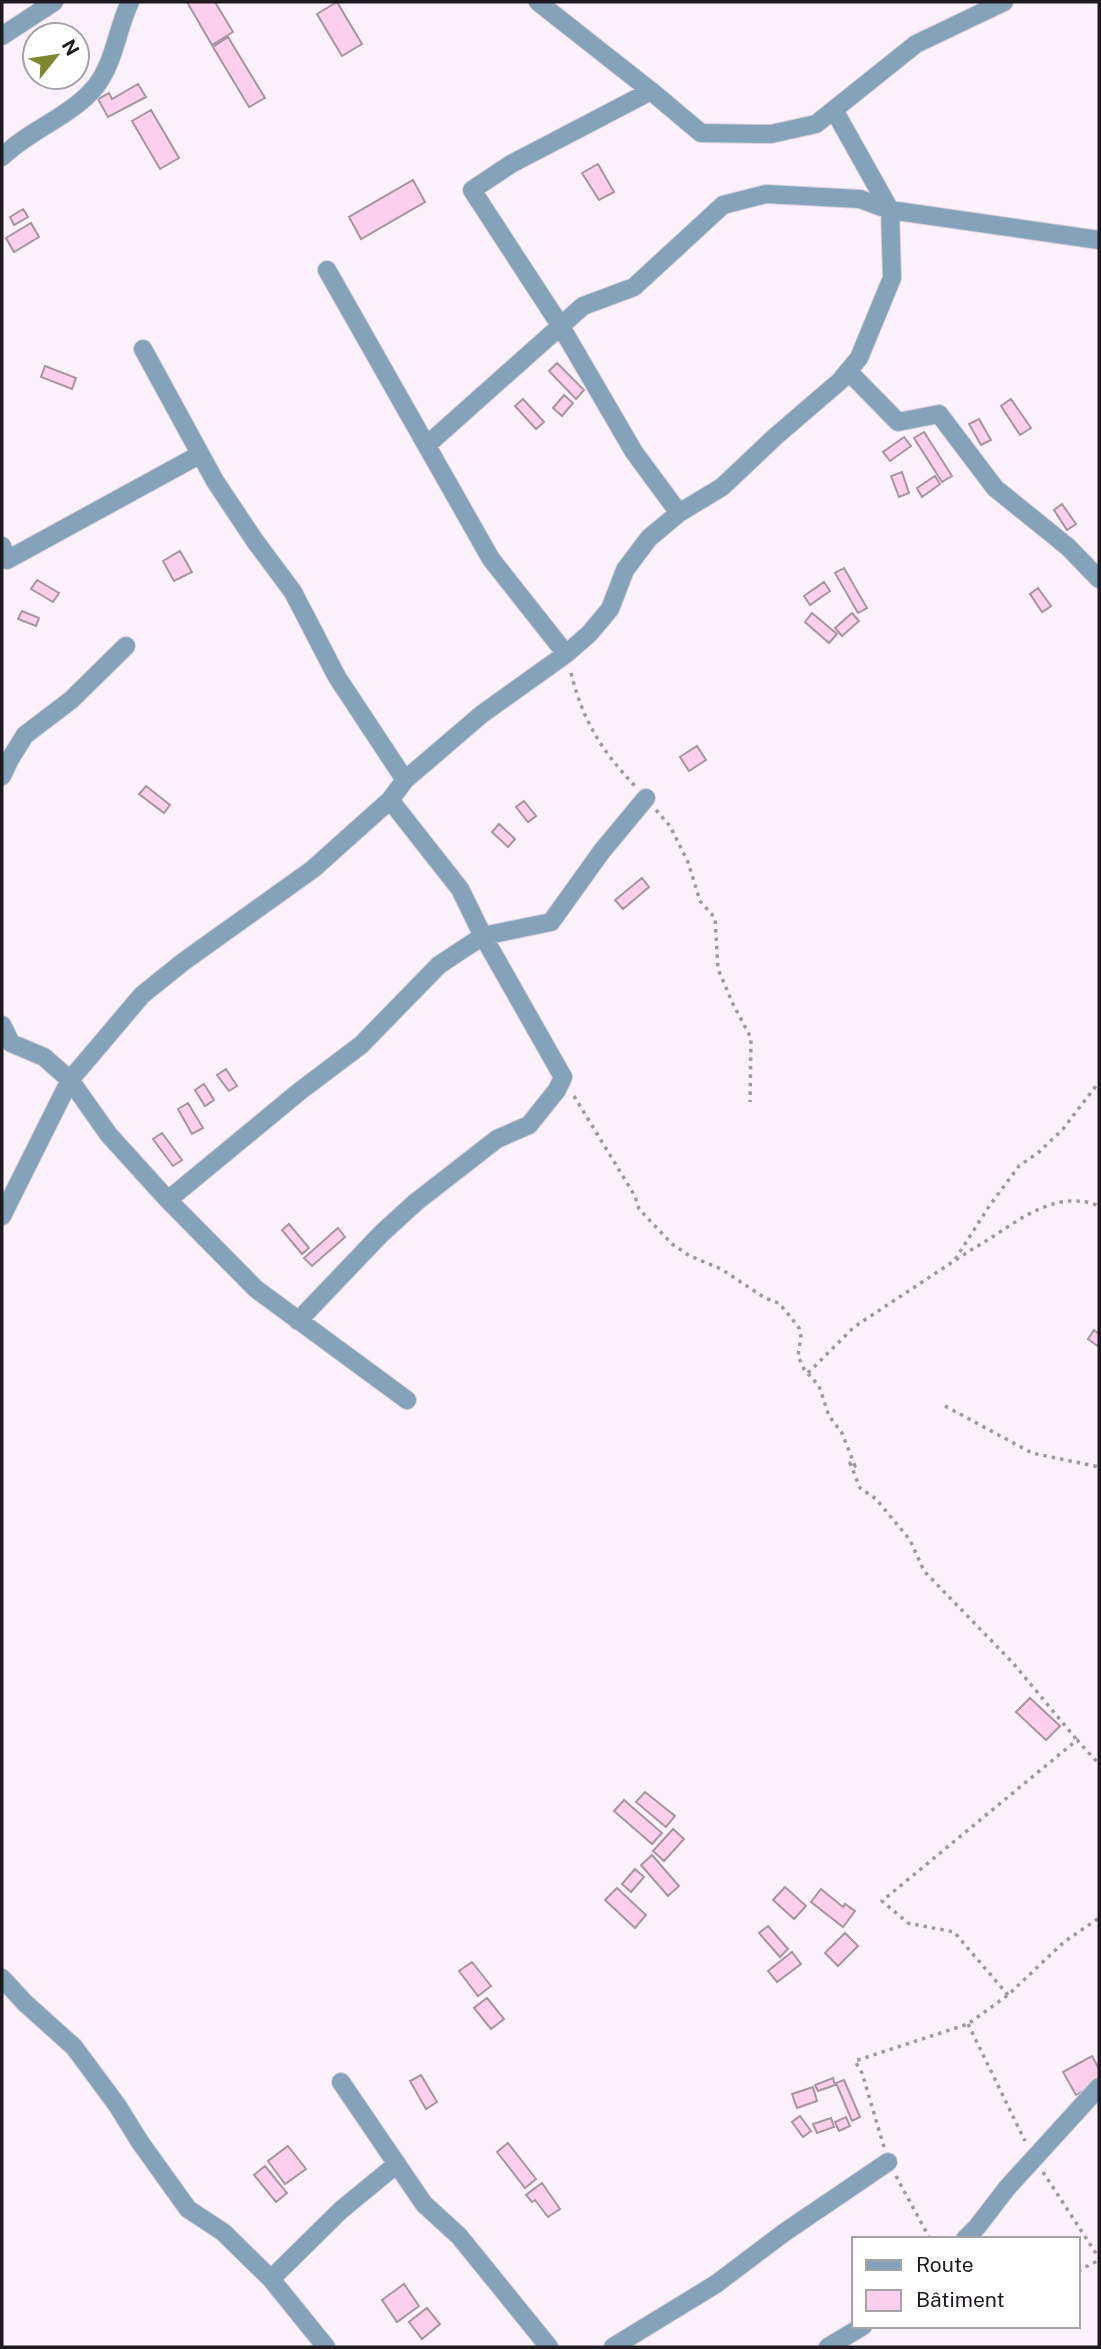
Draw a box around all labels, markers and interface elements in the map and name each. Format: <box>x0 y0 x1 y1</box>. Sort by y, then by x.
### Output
north arrow <box>21 21 91 91</box>
text: N <box>57 36 84 59</box>
legend <box>852 2237 1080 2328</box>
text: Route <box>916 2252 974 2277</box>
text: Bâtiment <box>916 2287 1005 2312</box>

